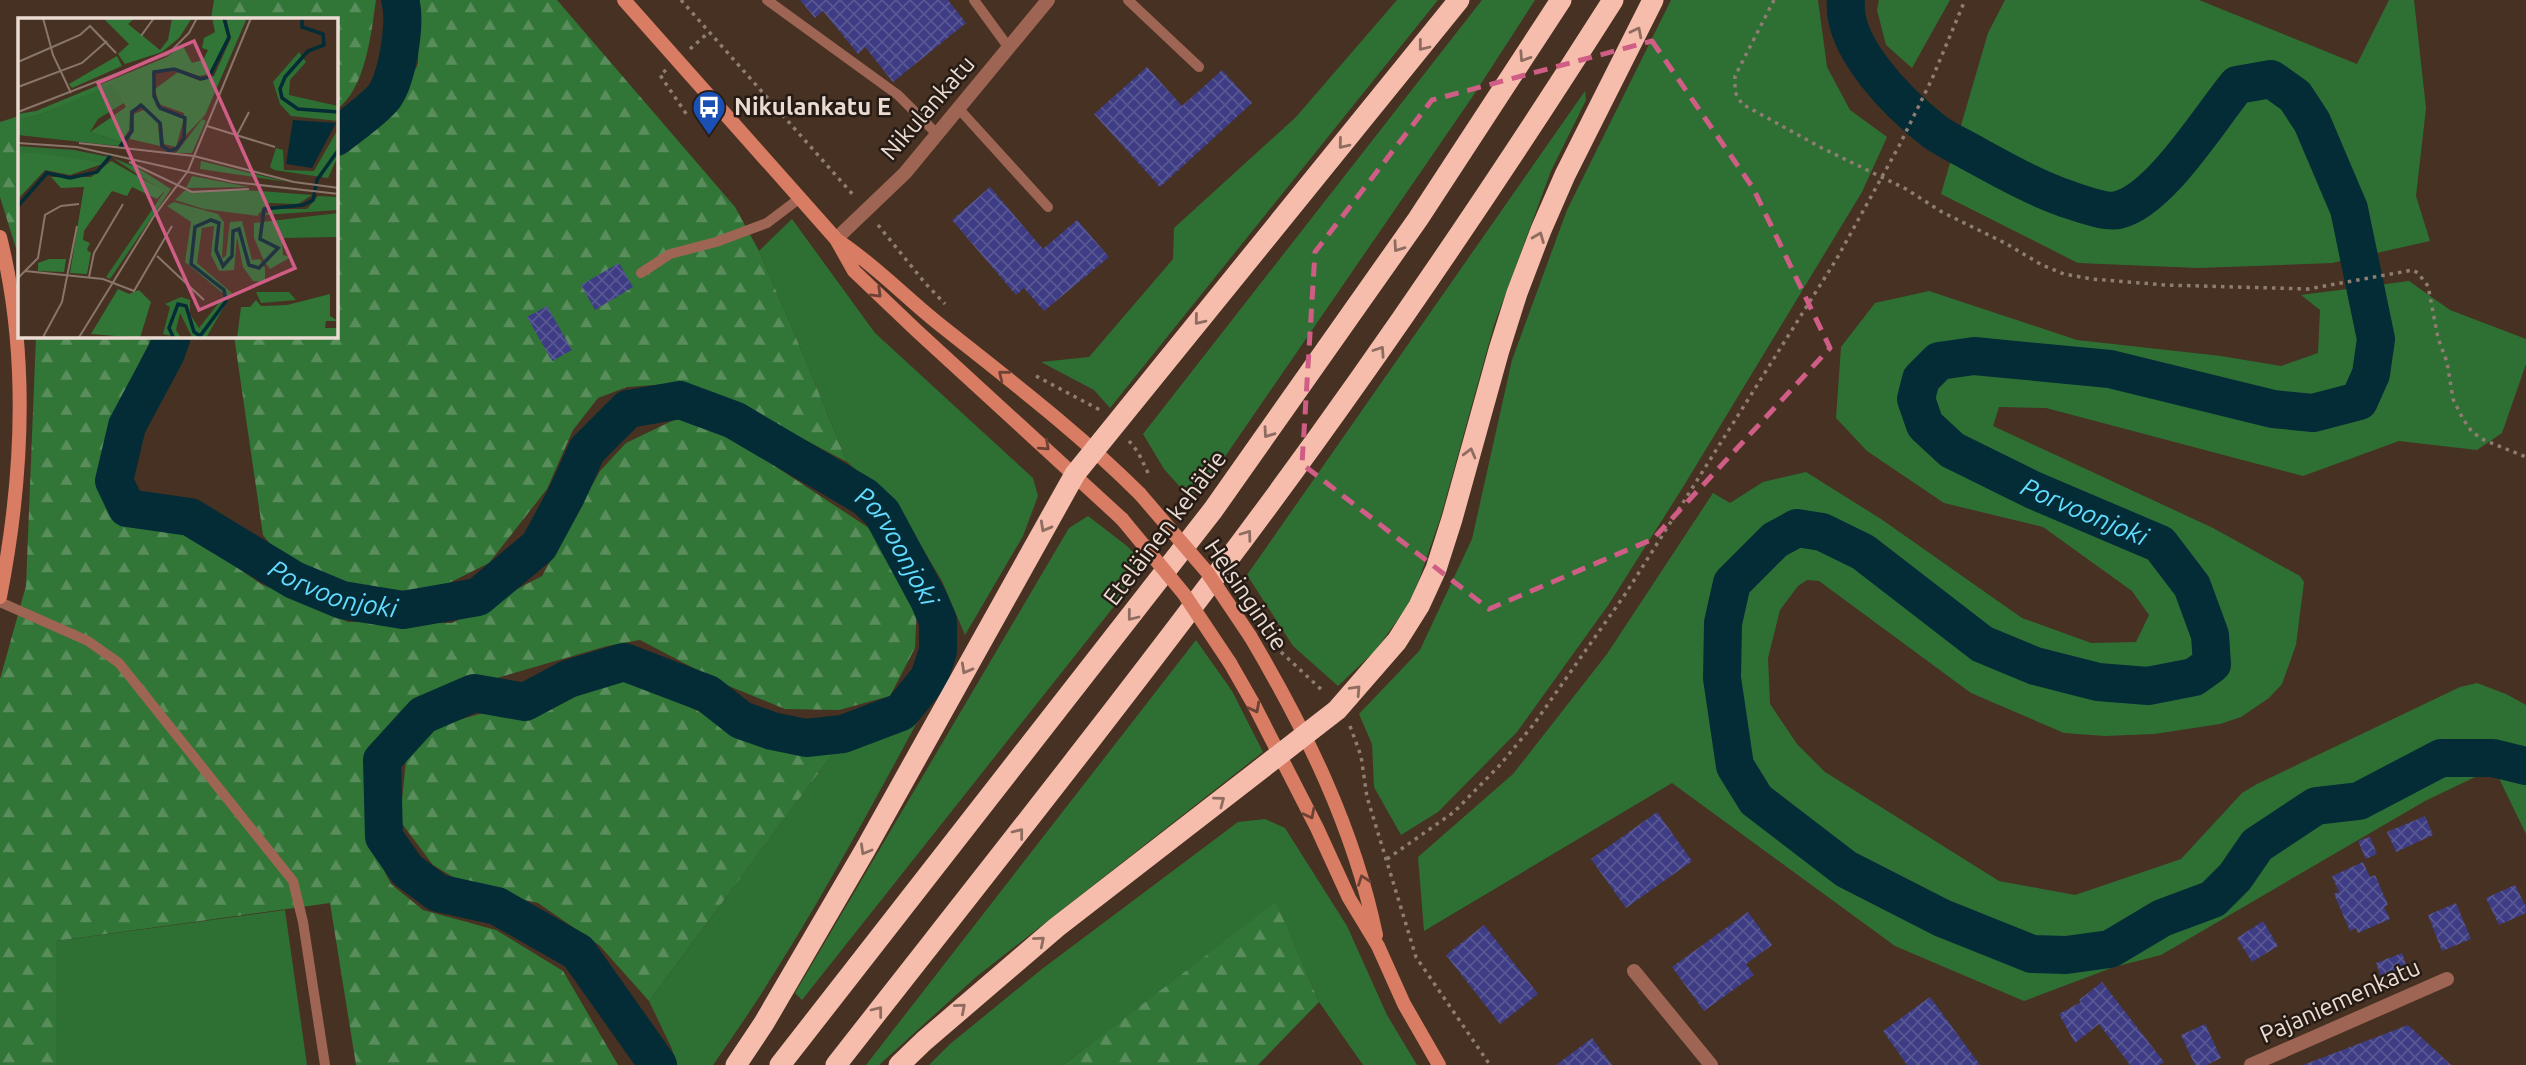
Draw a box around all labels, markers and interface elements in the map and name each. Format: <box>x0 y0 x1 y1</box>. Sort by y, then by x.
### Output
inset map <box>18 18 338 338</box>
one-way arrow <box>1628 26 1642 39</box>
one-way arrow <box>1419 37 1431 50</box>
one-way arrow <box>1520 49 1532 62</box>
street label: Nikulankatu <box>875 50 980 165</box>
bus stop icon: Nikulankatu E <box>690 88 728 137</box>
place label: Nikulankatu E <box>734 93 891 120</box>
one-way arrow <box>1339 136 1352 148</box>
one-way arrow <box>1530 231 1544 243</box>
one-way arrow <box>1394 239 1406 252</box>
one-way arrow <box>869 284 882 297</box>
one-way arrow <box>1195 311 1207 324</box>
one-way arrow <box>1371 346 1384 359</box>
one-way arrow <box>998 371 1011 384</box>
one-way arrow <box>1264 425 1276 438</box>
one-way arrow <box>1036 438 1049 450</box>
street label: Eteläinen kehätie <box>1098 445 1231 610</box>
one-way arrow <box>1462 448 1476 460</box>
water label: Porvoonjoki <box>2017 472 2154 552</box>
water label: Porvoonjoki <box>851 480 945 611</box>
one-way arrow <box>1040 520 1053 533</box>
one-way arrow <box>1238 530 1251 543</box>
street label: Helsingintie <box>1199 534 1293 655</box>
water label: Porvoonjoki <box>264 553 401 623</box>
one-way arrow <box>1128 608 1141 620</box>
one-way arrow <box>961 662 974 675</box>
one-way arrow <box>1348 685 1360 698</box>
one-way arrow <box>1247 701 1261 713</box>
one-way arrow <box>1213 797 1225 810</box>
one-way arrow <box>1301 807 1315 819</box>
one-way arrow <box>1011 828 1023 841</box>
one-way arrow <box>860 843 873 855</box>
one-way arrow <box>1357 875 1371 887</box>
one-way arrow <box>1032 937 1045 949</box>
street label: Pajaniemenkatu <box>2255 953 2424 1048</box>
one-way arrow <box>953 1004 966 1016</box>
one-way arrow <box>870 1007 883 1019</box>

